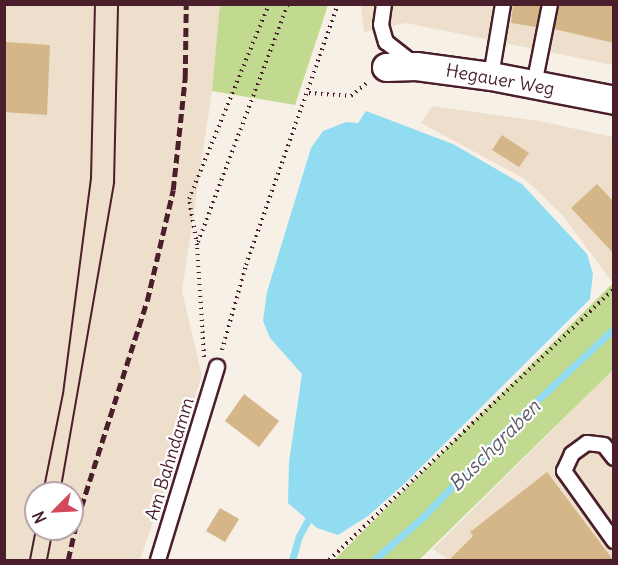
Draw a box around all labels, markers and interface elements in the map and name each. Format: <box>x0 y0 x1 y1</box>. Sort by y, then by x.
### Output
street label: Hegauer Weg <box>444 60 556 100</box>
water label: Buschgraben <box>443 394 545 496</box>
street label: Am Bahndamm <box>141 395 199 523</box>
north arrow <box>24 481 84 541</box>
text: N <box>28 508 51 527</box>

